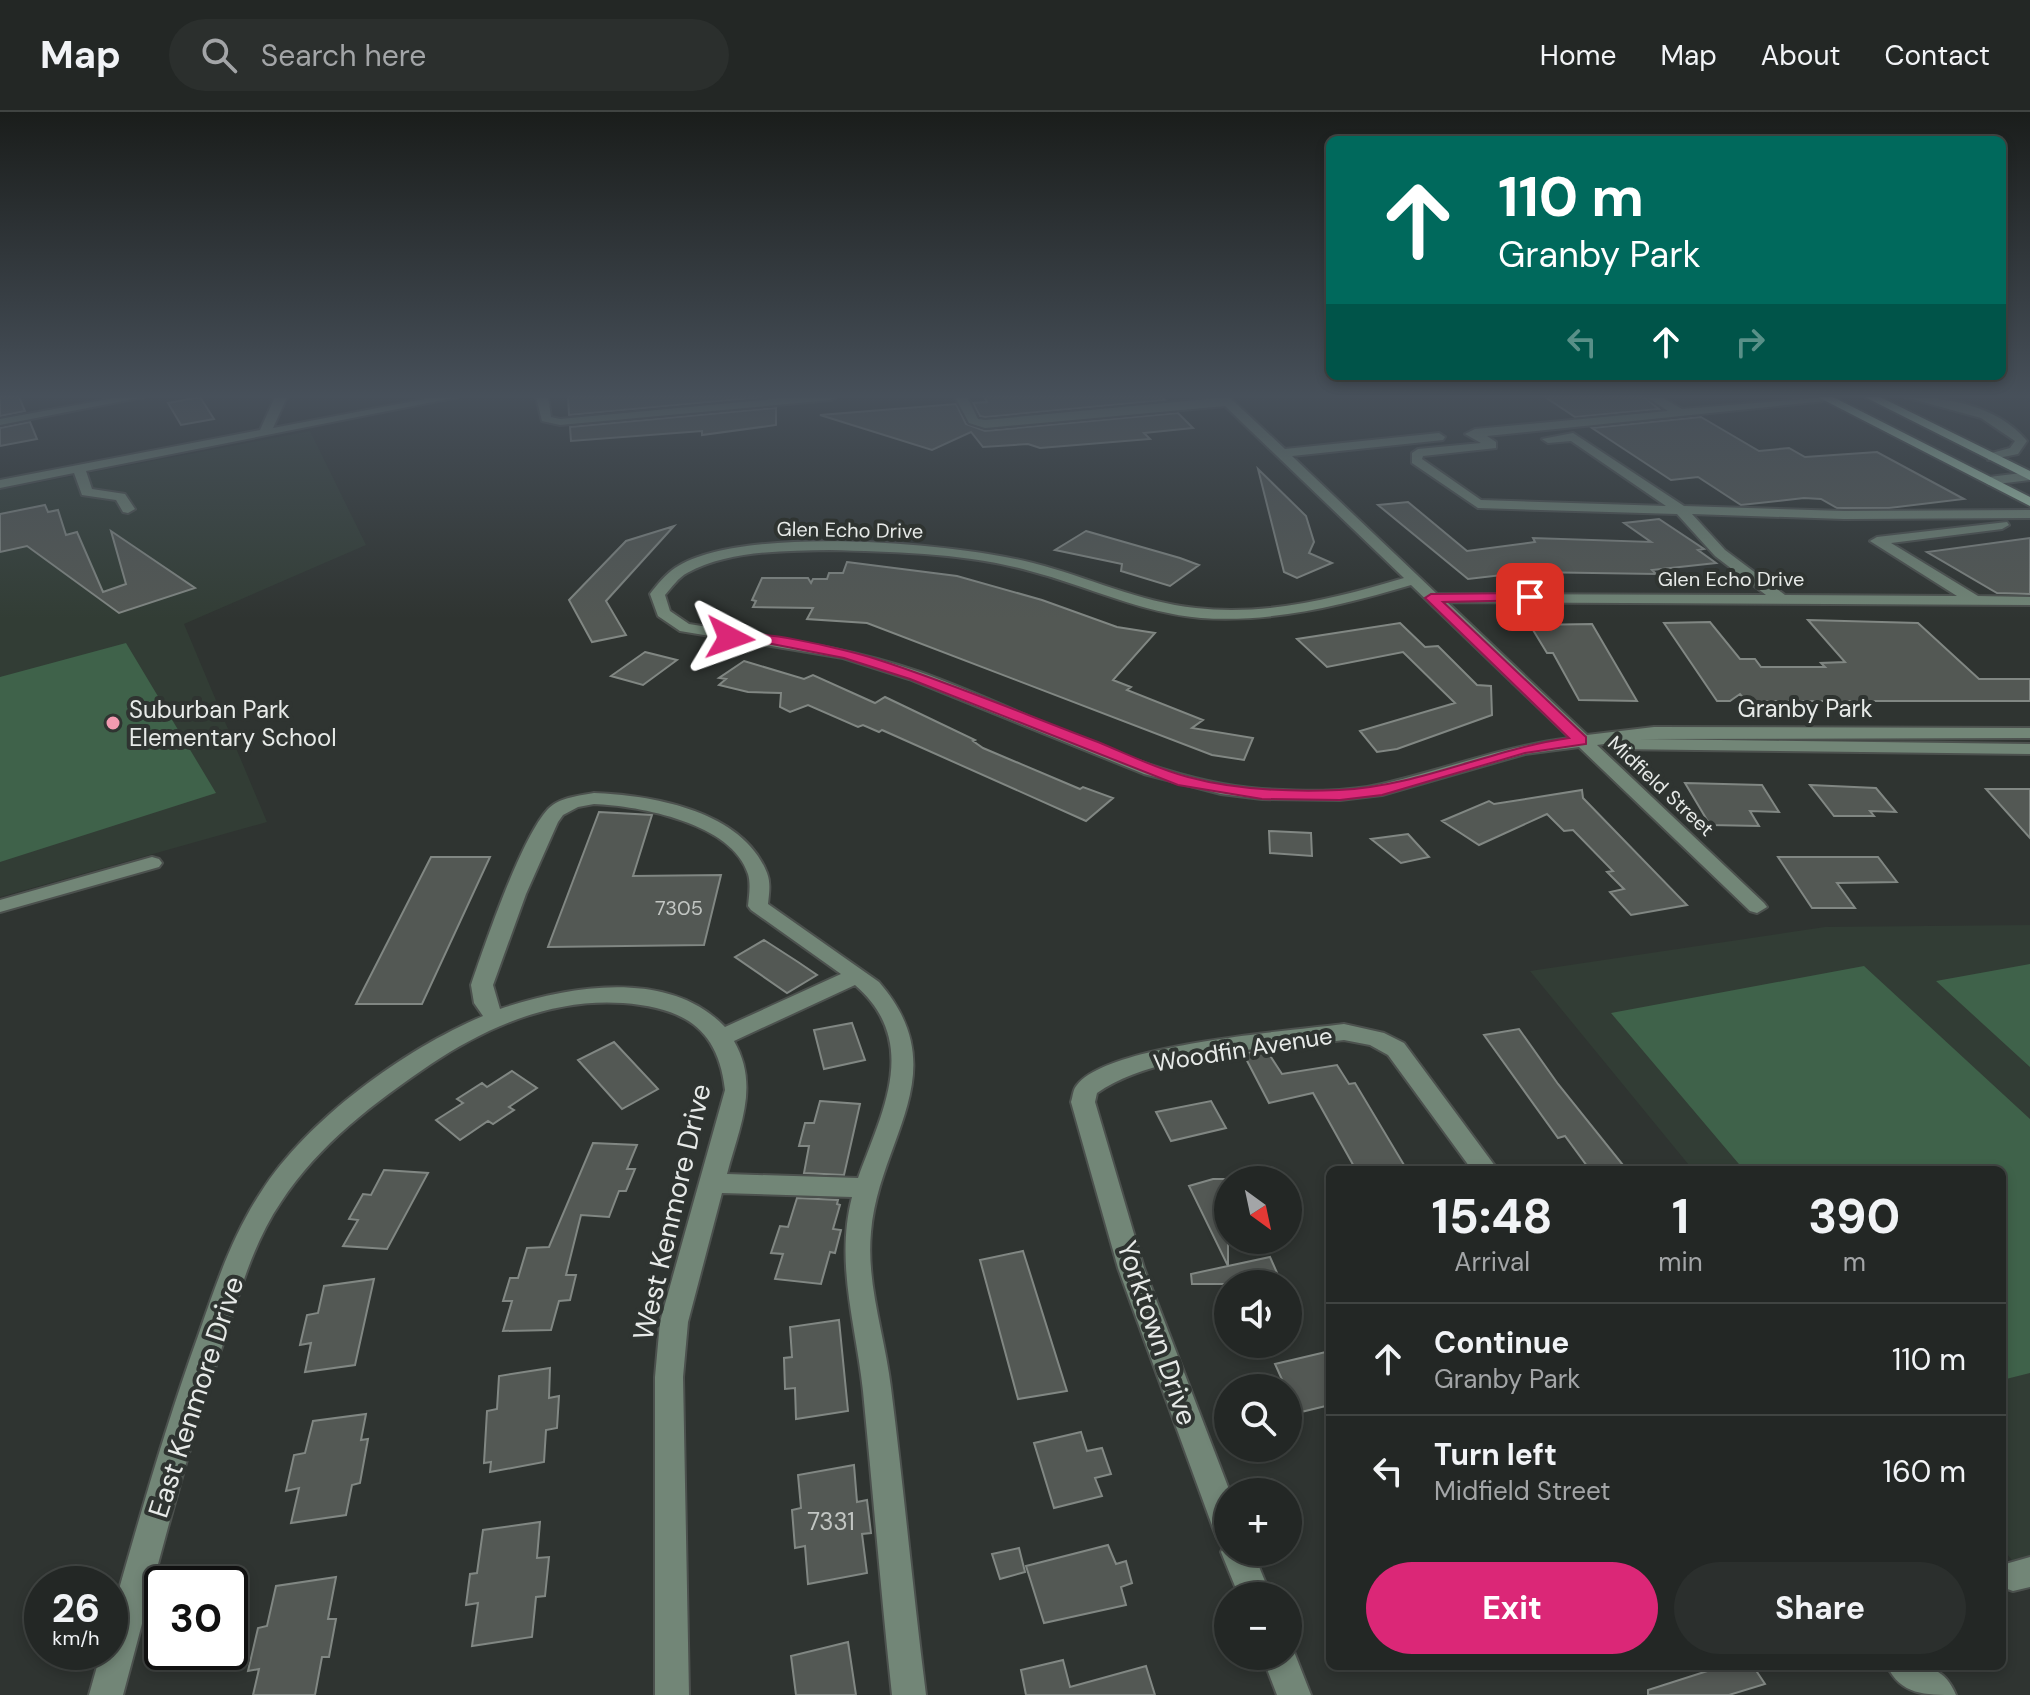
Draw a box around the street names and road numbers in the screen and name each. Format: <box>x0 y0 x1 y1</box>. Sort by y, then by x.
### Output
street label: Glen Echo Drive <box>777 516 923 544</box>
street label: Glen Echo Drive <box>1658 566 1804 592</box>
street label: Granby Park <box>1737 693 1873 724</box>
street label: Midfield Street <box>1602 730 1720 842</box>
street label: Woodfin Avenue <box>1151 1020 1335 1078</box>
street label: West Kenmore Drive <box>625 1080 719 1344</box>
street label: Yorktown Drive <box>1108 1236 1206 1430</box>
street label: East Kenmore Drive <box>140 1272 252 1522</box>

